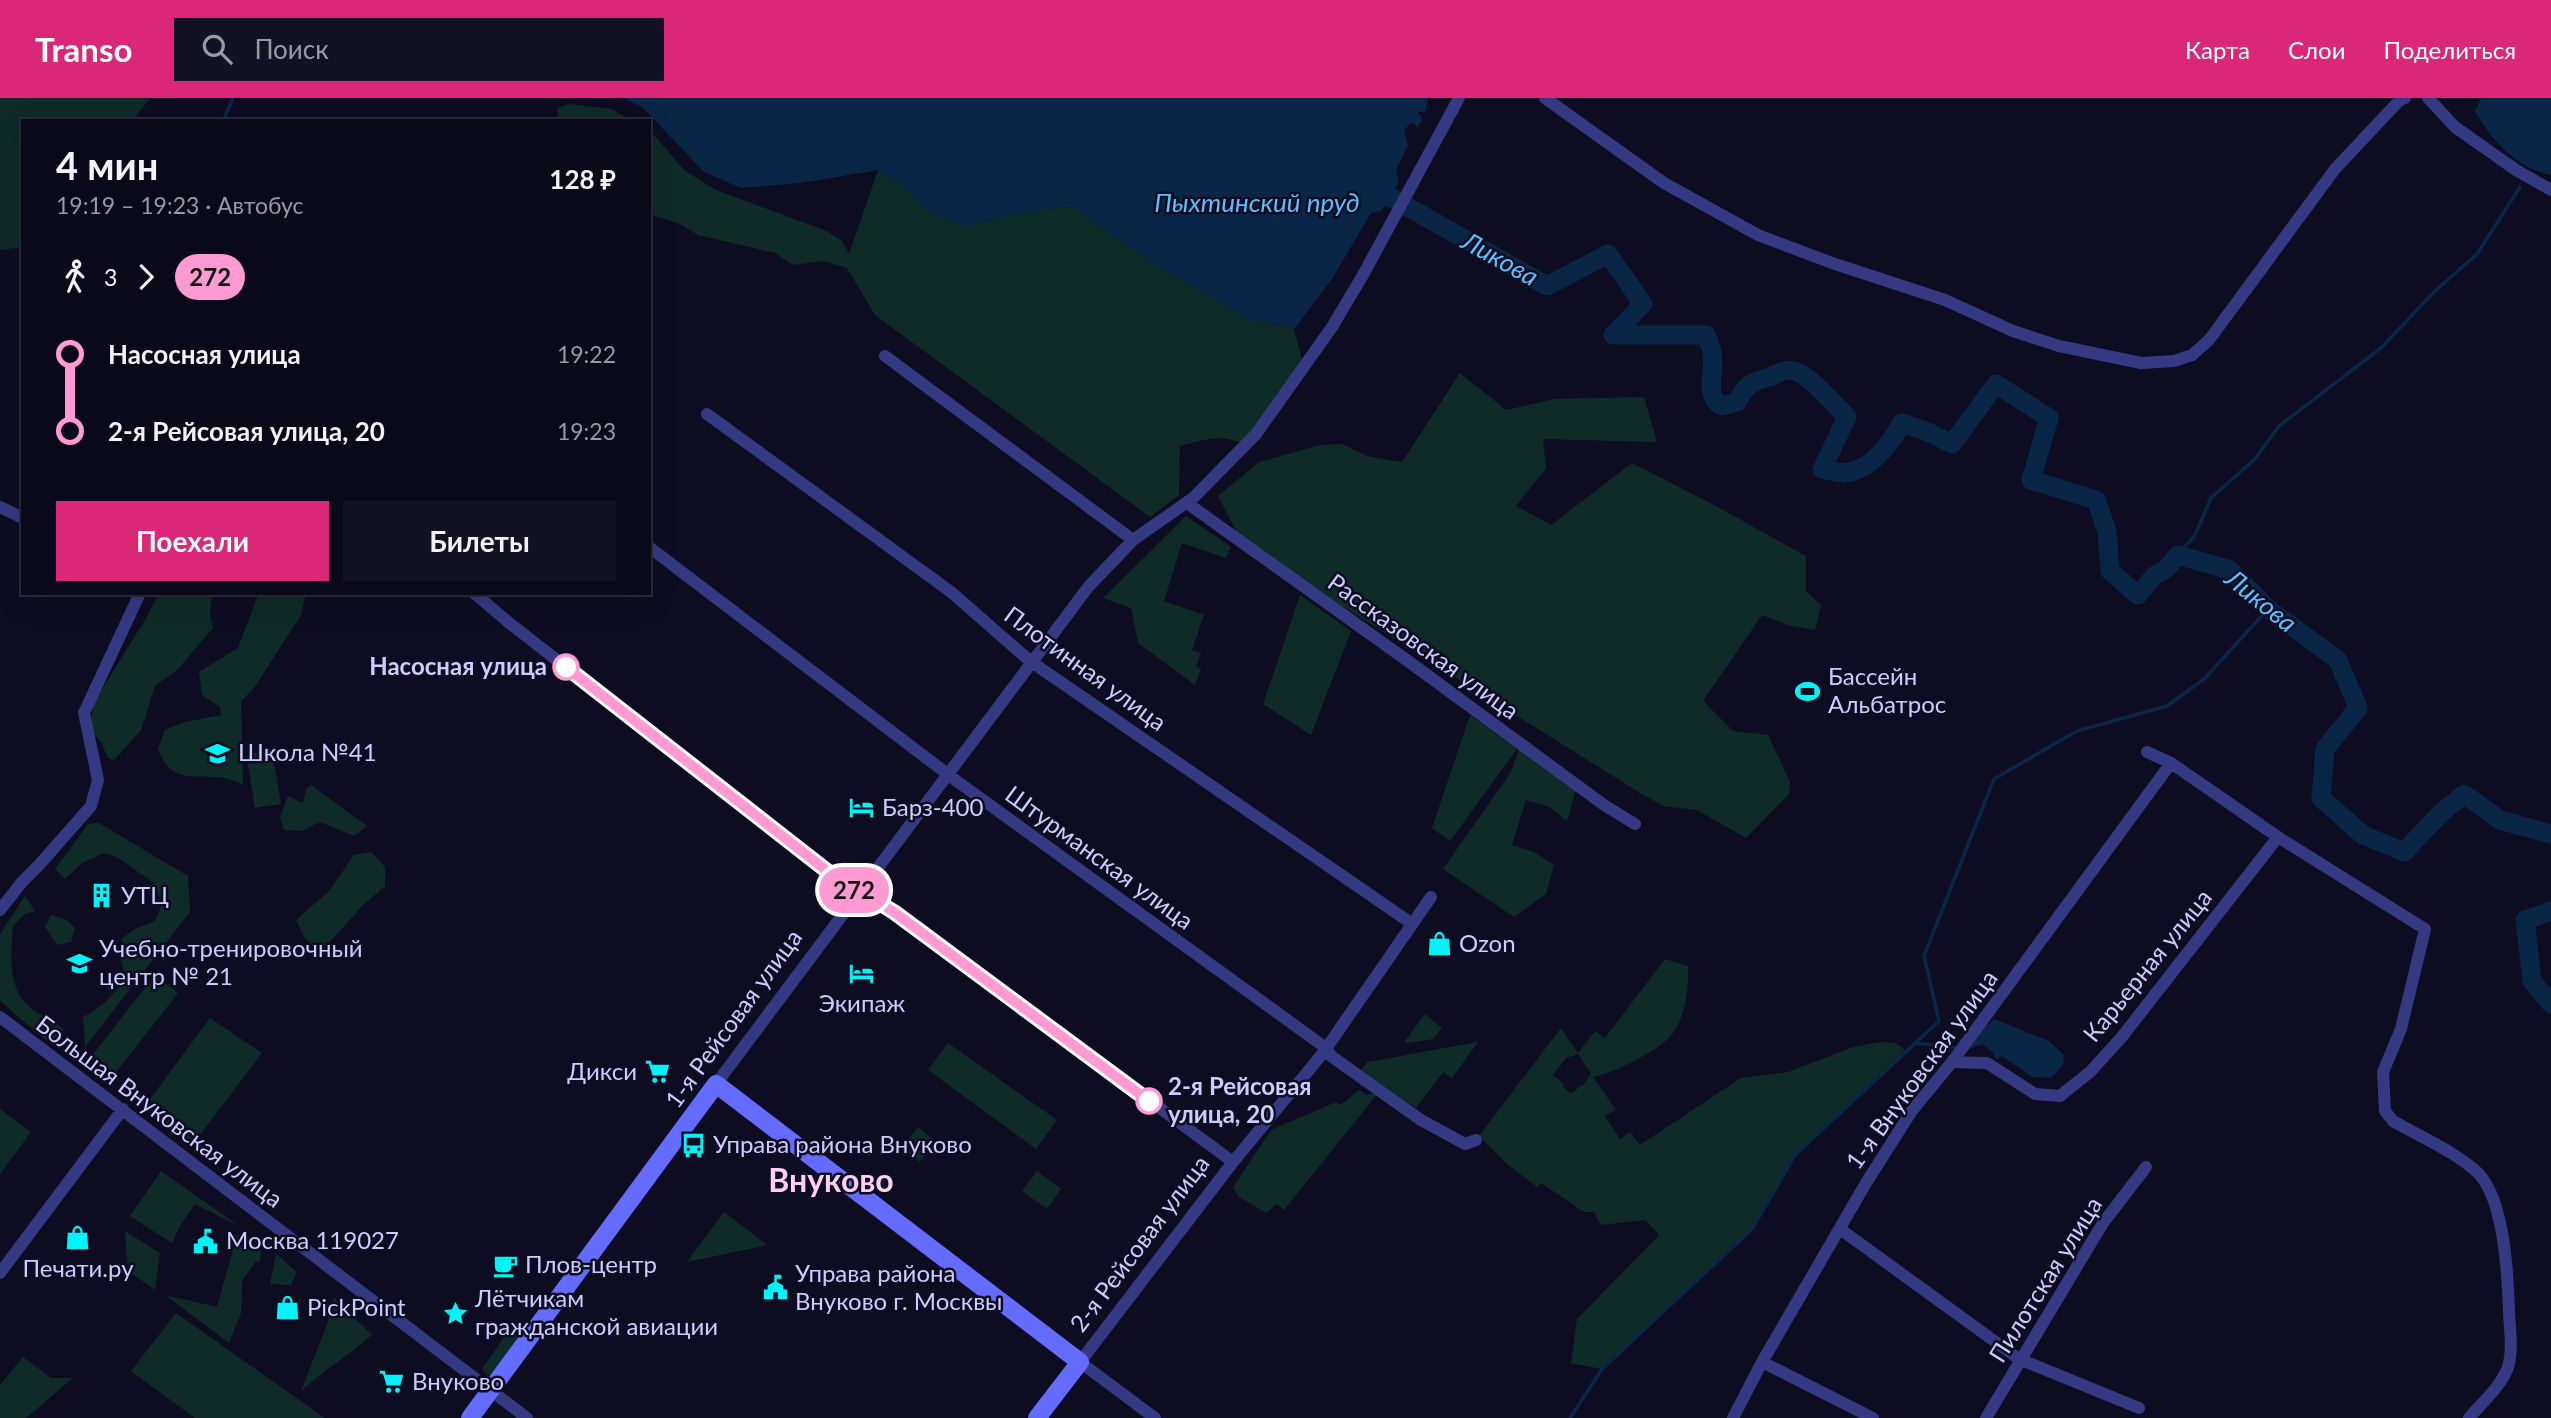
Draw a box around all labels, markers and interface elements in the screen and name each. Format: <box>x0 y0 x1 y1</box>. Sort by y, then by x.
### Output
search box <box>174 18 664 81</box>
text: Transo <box>35 29 132 69</box>
icon: search <box>198 30 236 68</box>
text: Поиск <box>254 33 329 65</box>
text: Карта <box>2185 35 2250 64</box>
text: Слои <box>2288 35 2345 64</box>
text: Поделиться <box>2383 35 2516 64</box>
text: 4 мин <box>56 142 158 188</box>
text: 128 ₽ <box>549 163 616 195</box>
water label: Пыхтинский пруд <box>1154 186 1360 218</box>
text: 19:19 – 19:23 · Автобус <box>56 191 304 219</box>
water label: Ликова <box>1456 224 1544 292</box>
icon: walk <box>56 258 94 296</box>
icon: forward <box>127 258 165 296</box>
text: 272 <box>189 262 231 291</box>
text: 3 <box>104 263 117 291</box>
text: Насосная улица <box>108 338 301 370</box>
text: 19:22 <box>557 340 616 368</box>
text: 2-я Рейсовая улица, 20 <box>108 415 385 447</box>
text: 19:23 <box>557 417 616 445</box>
button: Поехали <box>56 501 329 581</box>
button: Билеты <box>343 501 616 581</box>
water label: Ликова <box>2219 561 2304 639</box>
street label: Рассказовская улица <box>1323 567 1525 725</box>
street label: Плотинная улица <box>999 599 1172 736</box>
place label: Насосная улица <box>369 651 547 680</box>
marker: Насосная улица <box>553 654 579 680</box>
place label: Бассейн Альбатрос <box>1828 661 1946 718</box>
sports icon: Бассейн Альбатрос <box>1794 677 1822 705</box>
place label: Школа №41 <box>238 737 377 766</box>
school or university icon: Школа №41 <box>204 739 232 767</box>
street label: Штурманская улица <box>1000 779 1200 935</box>
place label: Барз-400 <box>882 792 983 821</box>
hotel icon: Барз-400 <box>848 794 876 822</box>
line badge: 272 <box>814 867 894 913</box>
text: 272 <box>833 875 875 904</box>
place label: УТЦ <box>121 880 169 909</box>
building icon: УТЦ <box>87 882 115 910</box>
street label: Карьерная улица <box>2076 883 2217 1047</box>
street label: 1-я Рейсовая улица <box>658 923 807 1113</box>
place label: Ozon <box>1459 928 1516 957</box>
shop icon: Ozon <box>1425 930 1453 958</box>
place label: Учебно-тренировочный центр № 21 <box>99 933 363 990</box>
school or university icon: Учебно-тренировочный центр № 21 <box>65 949 93 977</box>
hotel icon: Экипаж <box>848 959 876 987</box>
street label: 1-я Внуковская улица <box>1839 964 2003 1174</box>
place label: Экипаж <box>819 988 905 1017</box>
street label: Большая Внуковская улица <box>31 1009 289 1213</box>
place label: Дикси <box>567 1056 637 1085</box>
supermarket icon: Дикси <box>643 1058 671 1086</box>
place label: 2-я Рейсовая улица, 20 <box>1168 1071 1312 1128</box>
marker: 2-я Рейсовая улица, 20 <box>1136 1088 1162 1114</box>
place label: Управа района Внуково <box>713 1129 972 1158</box>
bus stop icon: Управа района Внуково <box>679 1131 707 1159</box>
street label: 2-я Рейсовая улица <box>1063 1149 1215 1337</box>
district label: Внуково <box>768 1160 894 1199</box>
street label: Пилотская улица <box>1982 1191 2107 1367</box>
shop icon: Печати.ру <box>64 1224 92 1252</box>
place label: Москва 119027 <box>226 1225 399 1254</box>
public building icon: Москва 119027 <box>192 1227 220 1255</box>
place label: Плов-центр <box>525 1249 657 1278</box>
cafe icon: Плов-центр <box>491 1251 519 1279</box>
place label: Печати.ру <box>22 1253 134 1282</box>
place label: Управа района Внуково г. Москвы <box>795 1258 1002 1315</box>
public building icon: Управа района Внуково г. Москвы <box>761 1274 789 1302</box>
place label: Лётчикам гражданской авиации <box>474 1283 718 1340</box>
place label: PickPoint <box>307 1292 406 1321</box>
shop icon: PickPoint <box>273 1294 301 1322</box>
place icon: Лётчикам гражданской авиации <box>441 1299 469 1327</box>
place label: Внуково <box>412 1366 504 1395</box>
supermarket icon: Внуково <box>378 1368 406 1396</box>

